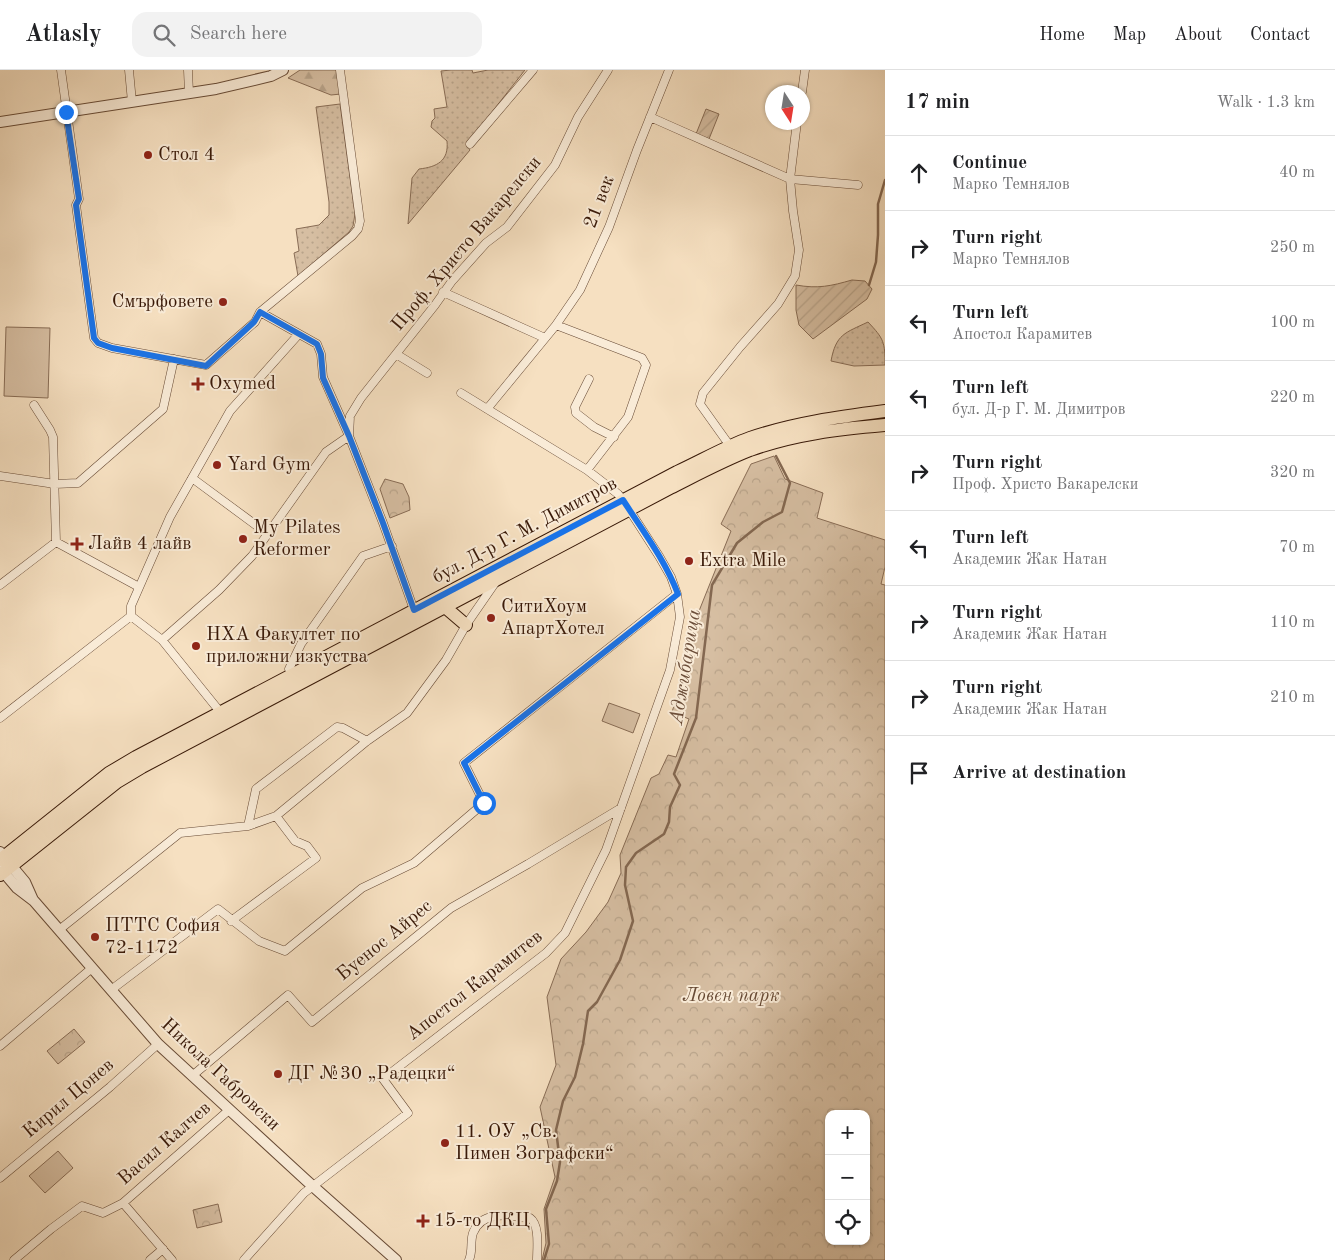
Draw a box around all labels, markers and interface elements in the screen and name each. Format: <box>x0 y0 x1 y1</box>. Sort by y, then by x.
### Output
search box <box>132 12 482 57</box>
icon: search <box>150 21 178 49</box>
text: Atlasly <box>25 23 102 47</box>
text: Search here <box>190 25 287 44</box>
text: Home <box>1039 26 1085 44</box>
text: Map <box>1113 26 1146 44</box>
text: About <box>1174 26 1222 44</box>
text: Contact <box>1250 26 1310 44</box>
north arrow <box>765 85 810 130</box>
text: 17 min <box>905 92 970 113</box>
text: Walk · 1.3 km <box>1217 95 1315 111</box>
route end <box>55 101 78 124</box>
place label: Стол 4 <box>158 146 215 165</box>
marker: Стол 4 <box>142 149 154 161</box>
street label: Проф. Христо Вакарелски <box>389 153 545 335</box>
text: Continue <box>952 154 1027 173</box>
icon: ahead <box>905 159 933 187</box>
text: 40 m <box>1279 165 1315 181</box>
street label: 21 век <box>581 173 619 231</box>
text: Марко Темнялов <box>952 177 1070 193</box>
text: Turn right <box>952 229 1042 248</box>
icon: right <box>905 234 933 262</box>
text: 250 m <box>1270 240 1315 256</box>
text: Марко Темнялов <box>952 252 1070 268</box>
place label: Смърфовете <box>112 293 213 312</box>
marker: Смърфовете <box>217 296 229 308</box>
text: Turn left <box>952 304 1029 323</box>
icon: left <box>905 309 933 337</box>
text: 100 m <box>1270 315 1315 331</box>
text: Апостол Карамитев <box>952 327 1092 343</box>
place label: Oxymed <box>209 375 276 394</box>
marker: Oxymed <box>191 377 205 391</box>
text: Turn left <box>952 379 1029 398</box>
icon: left <box>905 384 933 412</box>
text: 220 m <box>1270 390 1315 406</box>
text: бул. Д-р Г. М. Димитров <box>952 402 1125 418</box>
text: Turn right <box>952 454 1042 473</box>
place label: Yard Gym <box>227 456 311 475</box>
marker: Yard Gym <box>211 459 223 471</box>
icon: right <box>905 459 933 487</box>
text: 320 m <box>1270 465 1315 481</box>
street label: бул. Д-р Г. М. Димитров <box>430 474 620 588</box>
text: Проф. Христо Вакарелски <box>952 477 1138 493</box>
place label: My Pilates Reformer <box>253 519 341 560</box>
text: Turn left <box>952 529 1029 548</box>
marker: My Pilates Reformer <box>237 533 249 545</box>
icon: left <box>905 534 933 562</box>
place label: Лайв 4 лайв <box>88 535 191 554</box>
marker: Лайв 4 лайв <box>70 537 84 551</box>
text: 70 m <box>1279 540 1315 556</box>
place label: Extra Mile <box>699 552 786 571</box>
text: Академик Жак Натан <box>952 552 1107 568</box>
marker: Extra Mile <box>683 555 695 567</box>
place label: СитиХоум АпартХотел <box>501 598 605 639</box>
text: Turn right <box>952 604 1042 623</box>
water label: Аджибарица <box>667 608 705 727</box>
icon: right <box>905 609 933 637</box>
marker: СитиХоум АпартХотел <box>485 612 497 624</box>
text: 110 m <box>1270 615 1315 631</box>
place label: НХА Факултет по приложни изкуства <box>206 626 369 667</box>
text: Академик Жак Натан <box>952 627 1107 643</box>
marker: НХА Факултет по приложни изкуства <box>190 640 202 652</box>
text: Turn right <box>952 679 1042 698</box>
icon: right <box>905 684 933 712</box>
text: 210 m <box>1270 690 1315 706</box>
text: Академик Жак Натан <box>952 702 1107 718</box>
icon: arrive <box>905 759 933 787</box>
text: Arrive at destination <box>952 764 1126 783</box>
route start <box>473 792 496 815</box>
street label: Буенос Айрес <box>334 897 436 985</box>
place label: ПТТС София 72-1172 <box>105 917 220 958</box>
street label: Апостол Карамитев <box>404 927 546 1045</box>
marker: ПТТС София 72-1172 <box>89 931 101 943</box>
park label: Ловен парк <box>682 987 780 1006</box>
street label: Никола Габровски <box>157 1015 283 1135</box>
street label: Кирил Цонев <box>20 1056 118 1142</box>
place label: ДГ №30 „Радецки“ <box>288 1065 456 1084</box>
marker: ДГ №30 „Радецки“ <box>272 1068 284 1080</box>
street label: Васил Калчев <box>115 1099 215 1189</box>
map controls <box>825 1110 870 1245</box>
button: + <box>825 1110 870 1155</box>
place label: 11. ОУ „Св. Пимен Зографски“ <box>455 1123 614 1164</box>
marker: 11. ОУ „Св. Пимен Зографски“ <box>439 1137 451 1149</box>
button: − <box>825 1155 870 1200</box>
button: locate <box>825 1200 870 1245</box>
place label: 15-то ДКЦ <box>434 1212 530 1231</box>
marker: 15-то ДКЦ <box>416 1214 430 1228</box>

